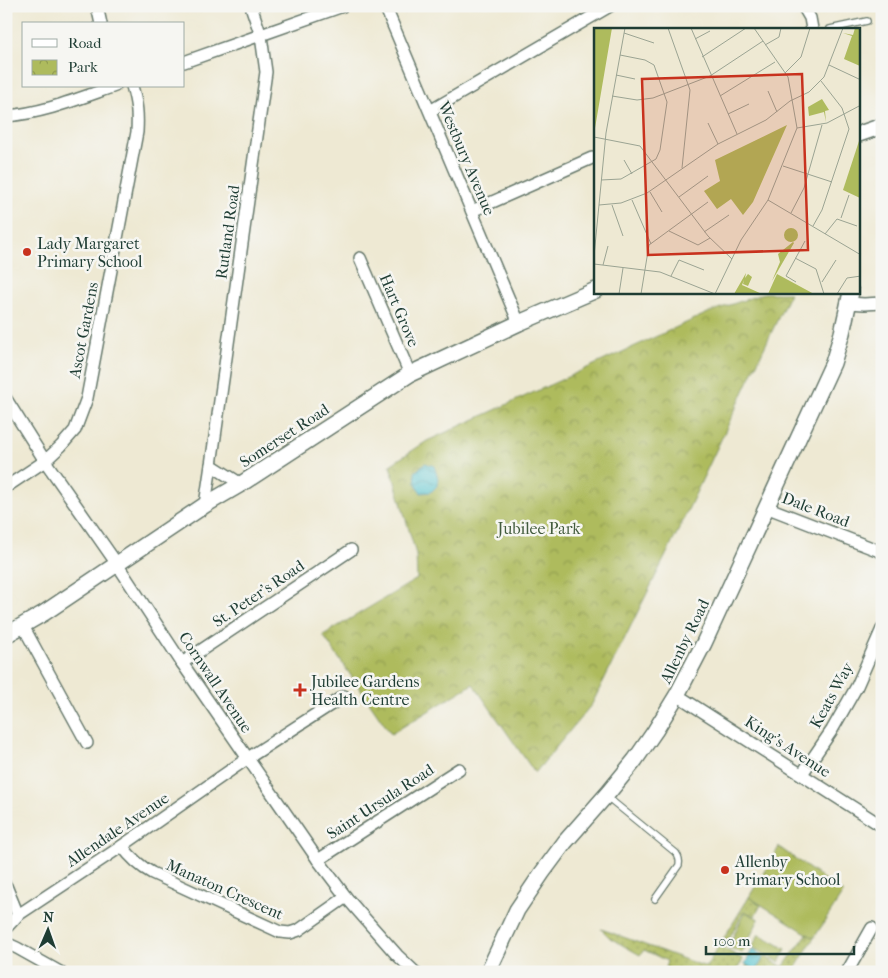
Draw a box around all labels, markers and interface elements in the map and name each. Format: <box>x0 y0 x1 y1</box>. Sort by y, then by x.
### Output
legend <box>22 22 185 88</box>
inset map <box>594 28 860 294</box>
text: Road <box>68 34 102 52</box>
text: Park <box>68 58 98 76</box>
street label: Westbury Avenue <box>434 97 499 218</box>
street label: Rutland Road <box>211 183 244 280</box>
place label: Lady Margaret Primary School <box>37 234 143 271</box>
marker: Lady Margaret Primary School <box>21 246 33 258</box>
street label: Hart Grove <box>376 271 423 350</box>
street label: Ascot Gardens <box>65 280 102 381</box>
street label: Somerset Road <box>236 399 333 471</box>
street label: Dale Road <box>779 488 853 531</box>
park label: Jubilee Park <box>495 519 581 538</box>
street label: St. Peter's Road <box>209 556 308 631</box>
street label: Allenby Road <box>655 596 713 688</box>
street label: Cornwall Avenue <box>175 628 256 736</box>
street label: Keats Way <box>806 659 857 731</box>
place label: Jubilee Gardens Health Centre <box>309 672 420 709</box>
marker: Jubilee Gardens Health Centre <box>293 683 307 697</box>
street label: King's Avenue <box>741 712 834 781</box>
street label: Saint Ursula Road <box>323 760 438 843</box>
street label: Allendale Avenue <box>62 788 172 871</box>
place label: Allenby Primary School <box>734 852 841 889</box>
street label: Manaton Crescent <box>163 855 287 924</box>
marker: Allenby Primary School <box>719 864 731 876</box>
north arrow <box>22 906 72 956</box>
text: N <box>43 909 54 926</box>
scale bar <box>706 923 853 955</box>
text: 100 m <box>713 932 751 950</box>

